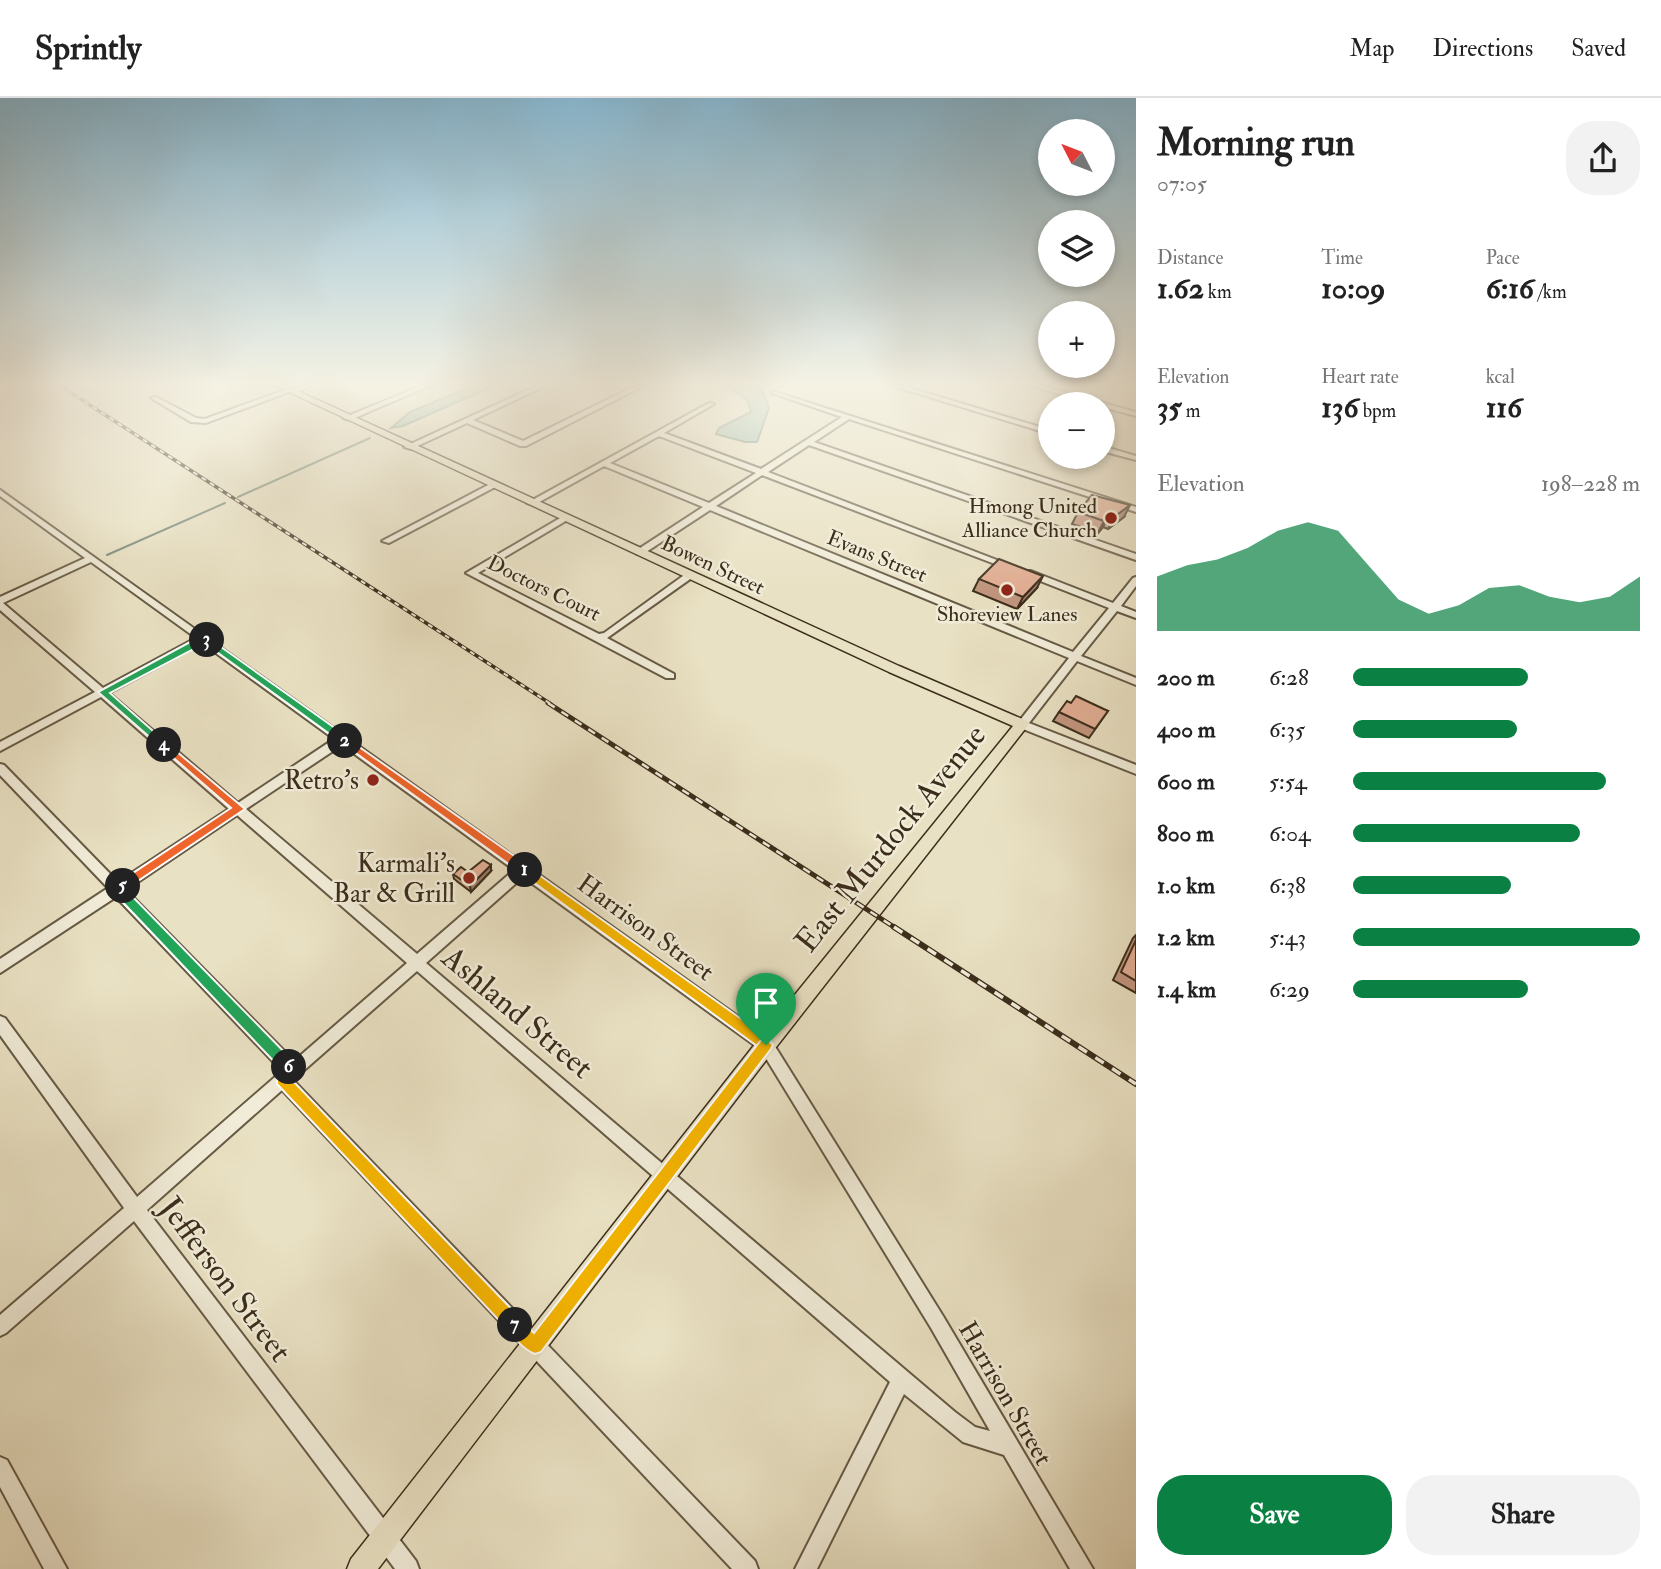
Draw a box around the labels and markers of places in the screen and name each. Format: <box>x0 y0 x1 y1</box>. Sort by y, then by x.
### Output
place label: Hmong United Alliance Church <box>961 493 1098 544</box>
marker: Hmong United Alliance Church <box>1103 510 1119 526</box>
marker: Shoreview Lanes <box>999 582 1015 598</box>
place label: Shoreview Lanes <box>937 601 1077 628</box>
pin: 3 <box>190 622 224 658</box>
pin: 2 <box>328 724 362 758</box>
pin: 4 <box>146 728 182 762</box>
place label: Retro's <box>284 765 359 797</box>
marker: Retro's <box>365 772 381 788</box>
place label: Karmali's Bar & Grill <box>333 848 455 910</box>
pin: 1 <box>508 852 542 888</box>
pin: 5 <box>106 868 140 904</box>
marker: Karmali's Bar & Grill <box>461 870 477 886</box>
pin <box>736 973 796 1045</box>
pin: 6 <box>272 1049 306 1084</box>
pin: 7 <box>498 1308 532 1342</box>

